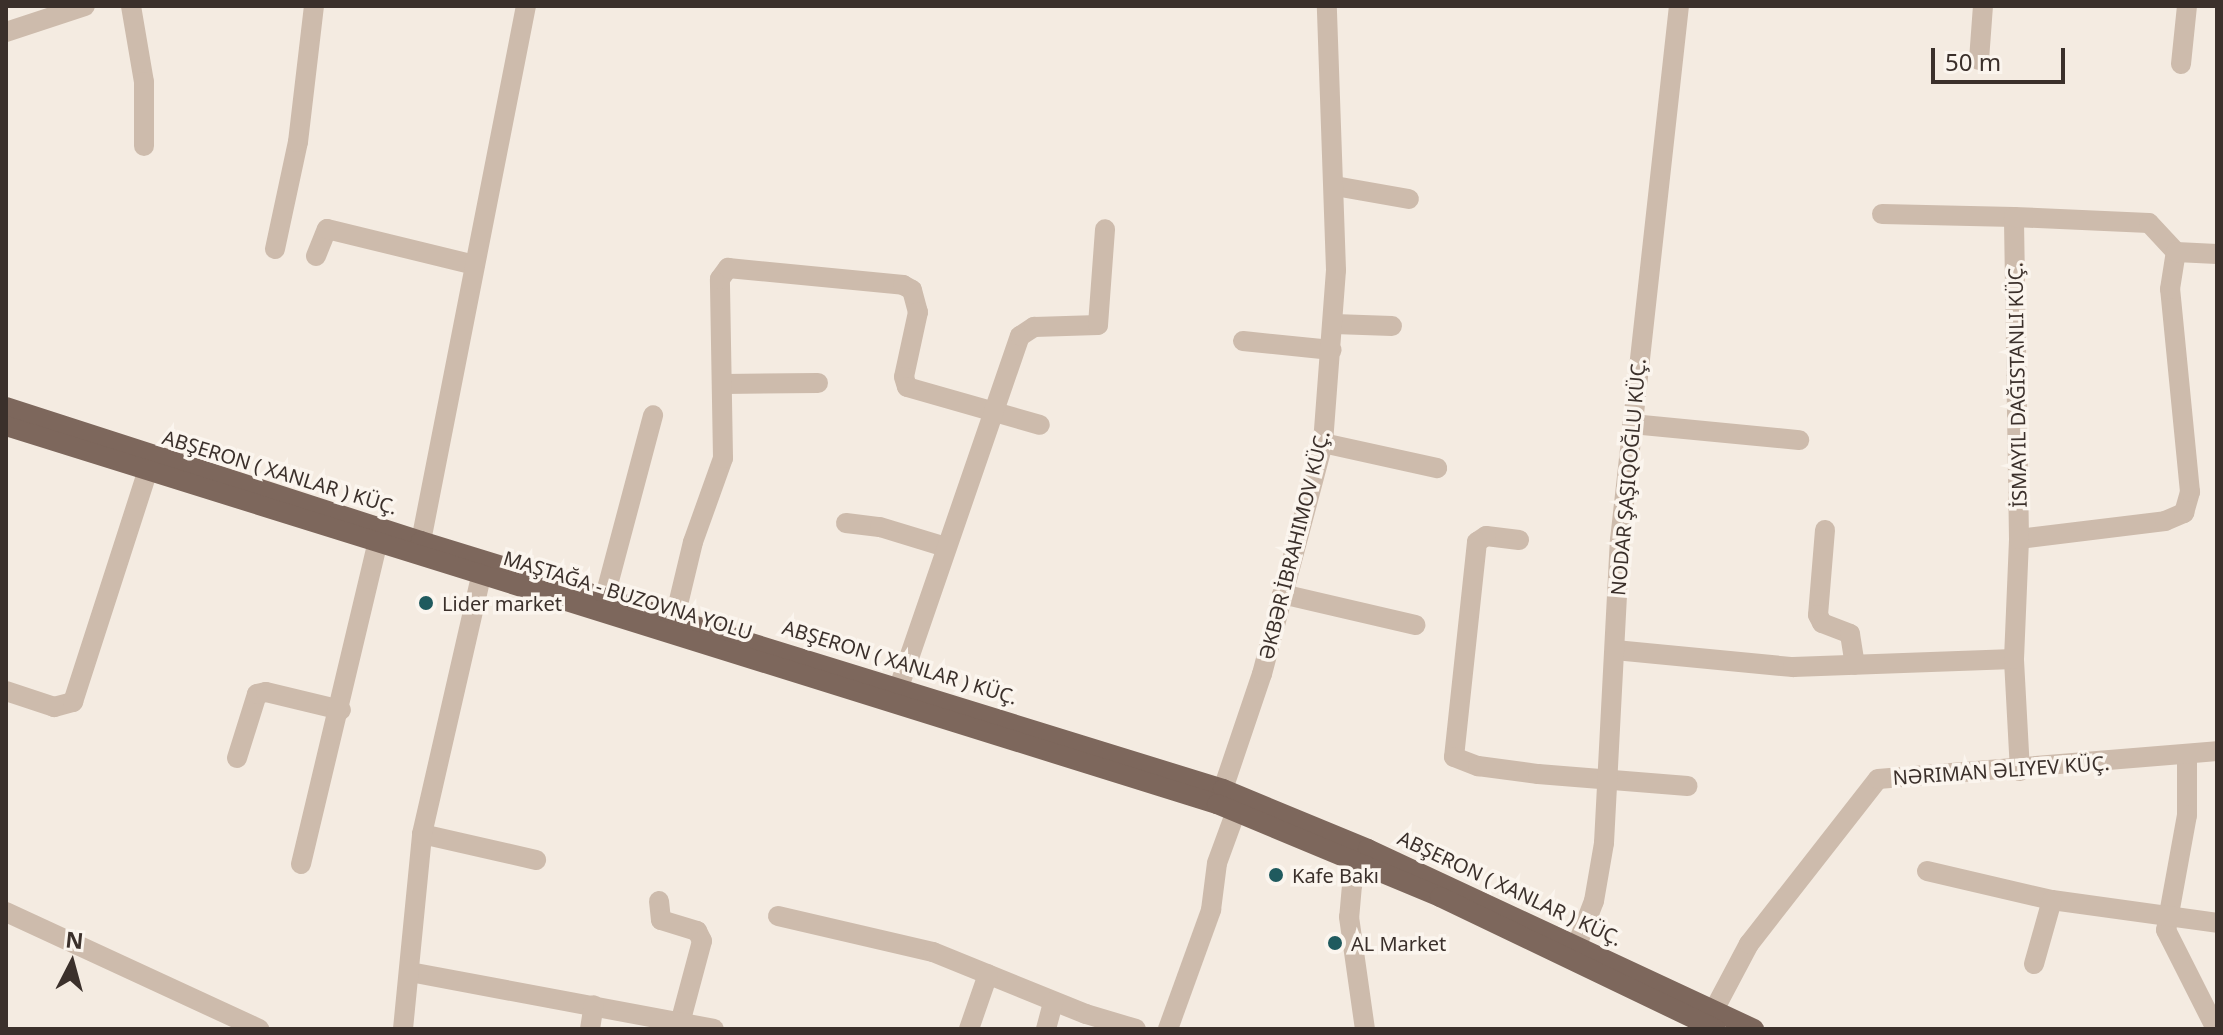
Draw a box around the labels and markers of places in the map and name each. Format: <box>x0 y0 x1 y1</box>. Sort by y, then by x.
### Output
place label: Lider market <box>442 591 562 615</box>
marker: Lider market <box>417 594 435 612</box>
place label: Kafe Bakı <box>1292 863 1379 887</box>
marker: Kafe Bakı <box>1267 866 1285 884</box>
place label: AL Market <box>1351 931 1446 955</box>
marker: AL Market <box>1326 934 1344 952</box>

